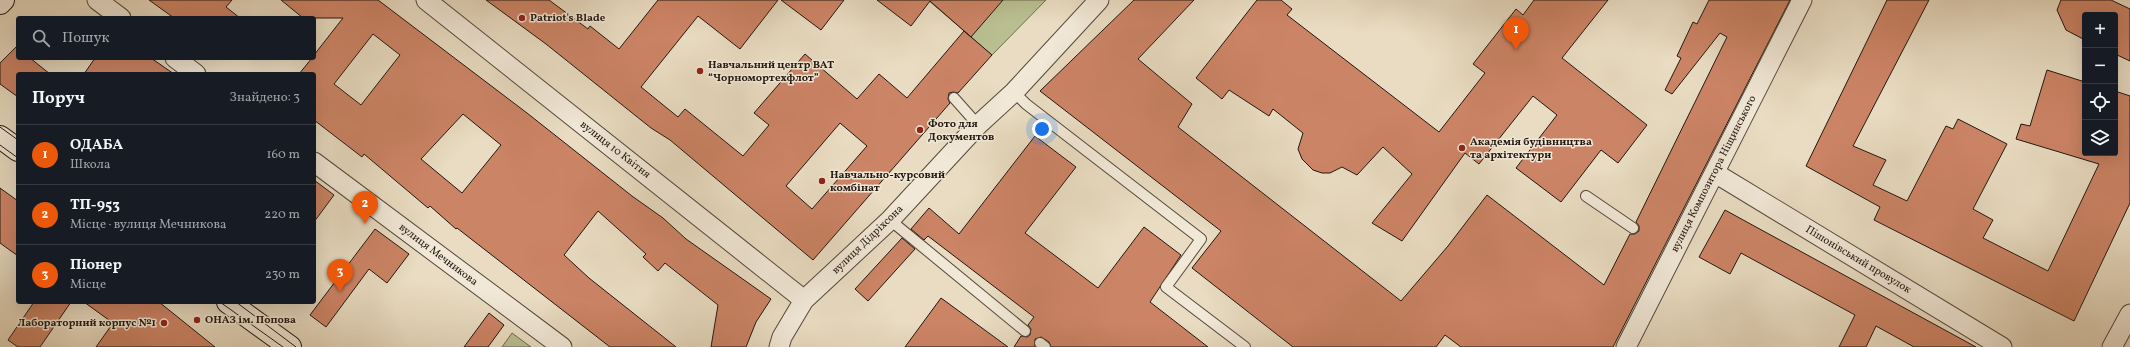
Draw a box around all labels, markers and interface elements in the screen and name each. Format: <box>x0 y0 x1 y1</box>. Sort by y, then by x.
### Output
place label: Patriot's Blade <box>530 11 606 26</box>
map controls <box>2082 12 2118 156</box>
button: + <box>2082 12 2118 48</box>
marker: Patriot's Blade <box>517 13 527 23</box>
search box <box>16 16 316 60</box>
pin: 1 <box>1503 17 1529 50</box>
icon: search <box>30 27 52 49</box>
text: Пошук <box>62 28 110 49</box>
button: − <box>2082 48 2118 84</box>
place label: Навчальний центр ВАТ “Чорномортехфлот” <box>708 58 834 86</box>
marker: Навчальний центр ВАТ “Чорномортехфлот” <box>695 66 705 76</box>
button: locate <box>2082 84 2118 120</box>
text: Поруч <box>32 87 85 110</box>
text: Знайдено: 3 <box>230 89 300 107</box>
street label: вулиця Композитора Ніщинського <box>1668 93 1760 255</box>
place label: Фото для Документов <box>928 117 994 145</box>
street label: вулиця 10 Квітня <box>577 118 654 182</box>
your location <box>1032 119 1052 139</box>
button: layers <box>2082 120 2118 156</box>
marker: Фото для Документов <box>915 125 925 135</box>
text: ОДАБА <box>70 135 123 156</box>
place label: Академія будівництва та архітектури <box>1470 135 1592 163</box>
marker: Академія будівництва та архітектури <box>1457 143 1467 153</box>
text: 1 <box>42 146 48 164</box>
text: 160 m <box>266 146 300 164</box>
text: Школа <box>70 156 110 174</box>
place label: Навчально-курсовий комбінат <box>830 168 945 196</box>
marker: Навчально-курсовий комбінат <box>817 176 827 186</box>
pin: 2 <box>352 191 378 224</box>
text: ТП-953 <box>70 195 120 216</box>
street label: вулиця Дідріхсона <box>829 202 907 278</box>
text: 2 <box>42 206 48 224</box>
text: 220 m <box>264 206 300 224</box>
text: Місце · вулиця Мечникова <box>70 216 227 234</box>
street label: вулиця Мечникова <box>395 220 481 290</box>
street label: Пішонівський провулок <box>1802 222 1914 298</box>
text: Піонер <box>70 255 122 276</box>
pin: 3 <box>327 259 353 292</box>
text: 3 <box>42 266 48 284</box>
text: 230 m <box>265 266 300 284</box>
text: Місце <box>70 276 106 294</box>
place label: ОНАЗ ім. Попова <box>205 313 296 328</box>
marker: ОНАЗ ім. Попова <box>192 315 202 325</box>
place label: Лабораторний корпус №1 <box>17 316 156 331</box>
marker: Лабораторний корпус №1 <box>159 318 169 328</box>

